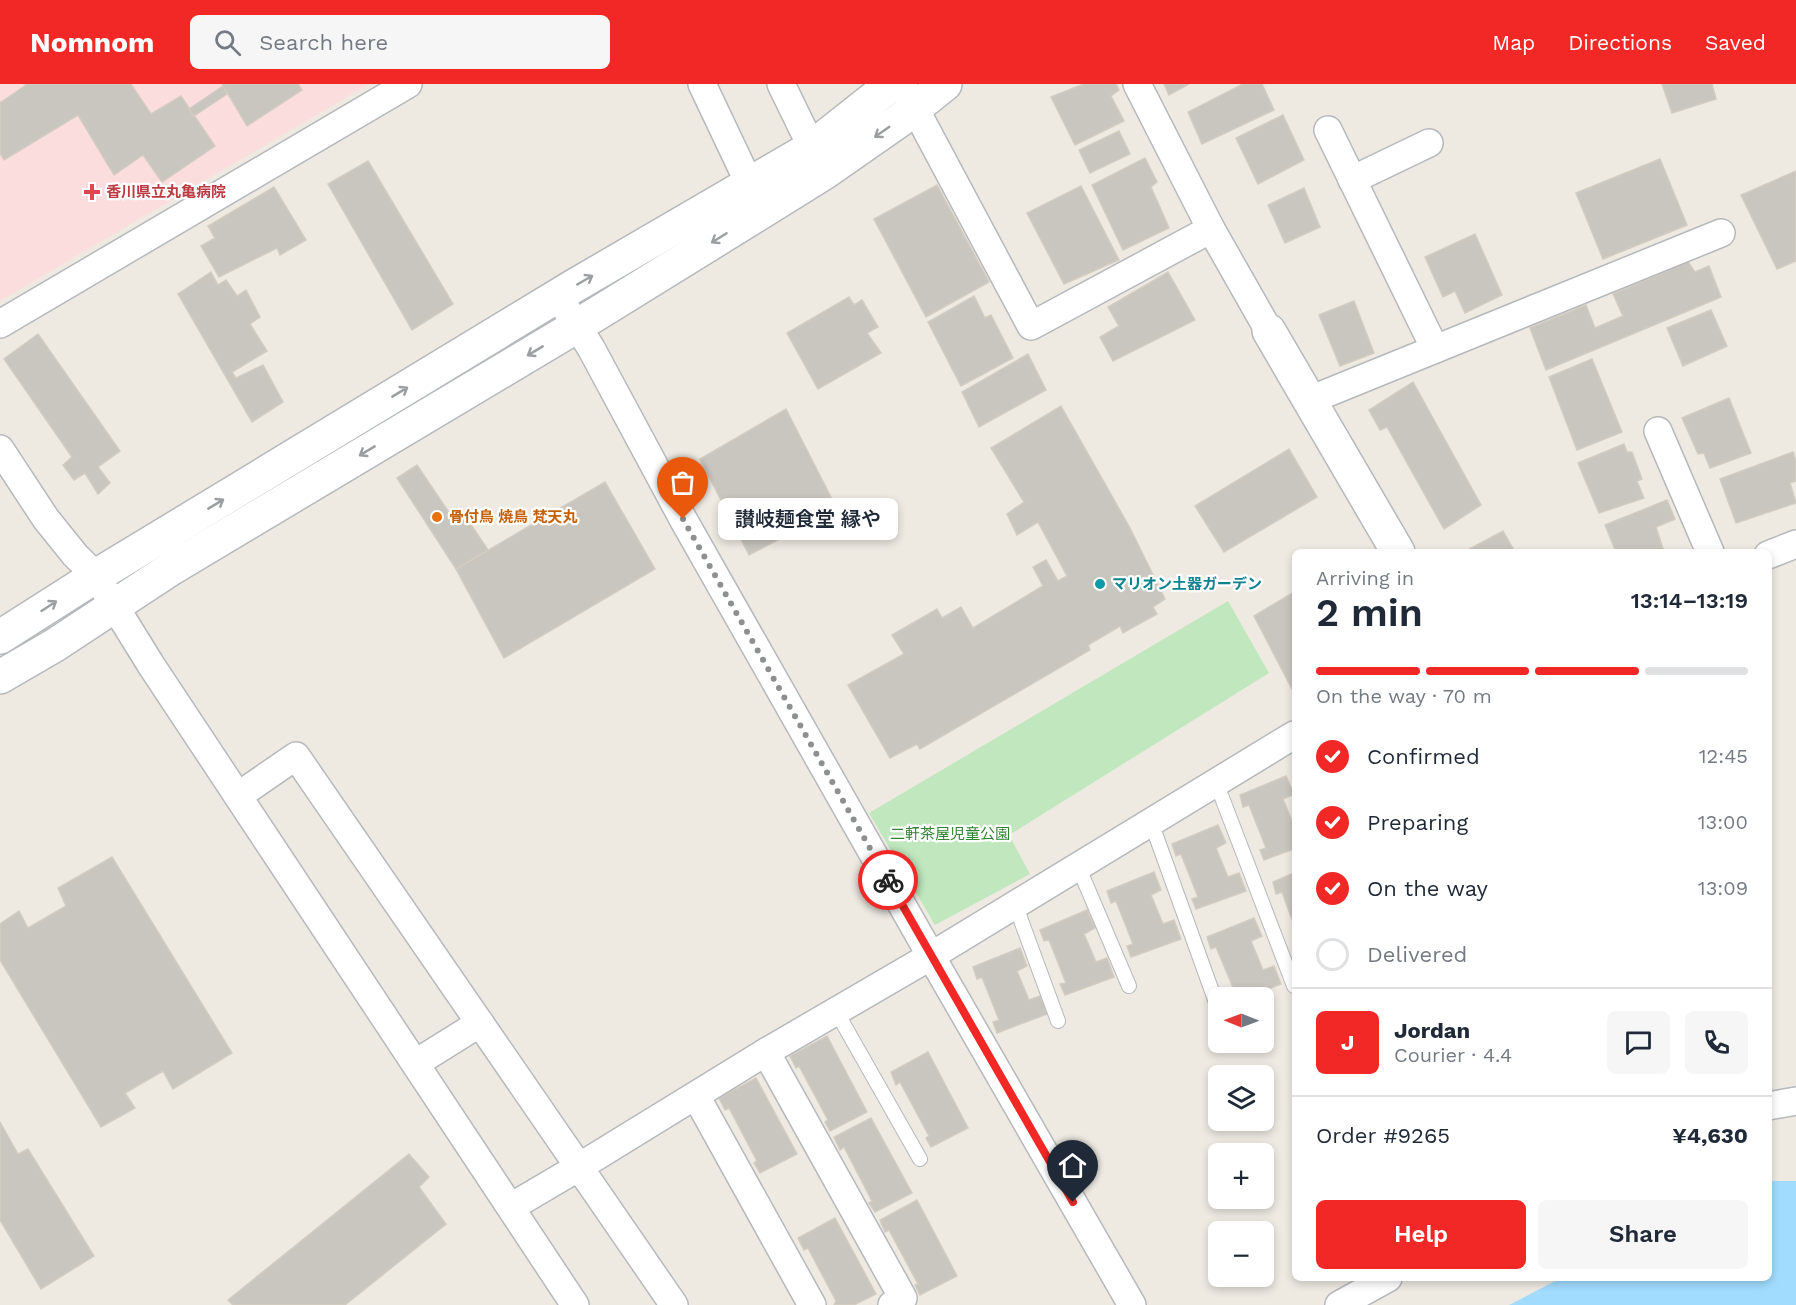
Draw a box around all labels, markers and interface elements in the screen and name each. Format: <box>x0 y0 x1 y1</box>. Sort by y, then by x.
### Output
search box <box>190 15 610 69</box>
text: Nomnom <box>30 26 154 59</box>
icon: search <box>211 26 244 59</box>
text: Search here <box>259 30 388 55</box>
text: Map <box>1492 30 1535 55</box>
text: Directions <box>1568 30 1672 55</box>
text: Saved <box>1705 30 1766 55</box>
one-way arrow <box>875 126 891 138</box>
marker: 香川県立丸亀病院 <box>83 183 101 201</box>
place label: 香川県立丸亀病院 <box>106 183 226 201</box>
one-way arrow <box>711 233 728 245</box>
one-way arrow <box>576 273 593 285</box>
one-way arrow <box>527 346 544 358</box>
one-way arrow <box>391 385 408 397</box>
one-way arrow <box>359 446 376 458</box>
pin <box>657 457 708 519</box>
icon: bag <box>666 466 699 499</box>
one-way arrow <box>207 497 224 509</box>
callout: 讃岐麺食堂 縁や <box>719 498 899 540</box>
text: 讃岐麺食堂 縁や <box>735 507 881 531</box>
place label: 骨付鳥 焼鳥 梵天丸 <box>449 508 578 526</box>
marker: 骨付鳥 焼鳥 梵天丸 <box>430 510 444 524</box>
text: Arriving in <box>1316 566 1414 590</box>
place label: マリオン土器ガーデン <box>1112 575 1262 593</box>
marker: マリオン土器ガーデン <box>1093 577 1107 591</box>
text: 13:14–13:19 <box>1631 588 1748 613</box>
text: 2 min <box>1316 590 1423 635</box>
one-way arrow <box>41 599 58 612</box>
text: On the way · 70 m <box>1316 684 1492 708</box>
icon: check <box>1316 740 1349 773</box>
text: Confirmed <box>1367 744 1480 769</box>
text: 12:45 <box>1699 744 1748 768</box>
icon: check <box>1316 806 1349 839</box>
text: Preparing <box>1367 810 1468 835</box>
text: 13:00 <box>1698 810 1748 834</box>
park label: 二軒茶屋児童公園 <box>890 825 1010 843</box>
courier <box>858 850 918 910</box>
icon: bike <box>872 864 905 897</box>
icon: check <box>1316 872 1349 905</box>
text: On the way <box>1367 876 1488 901</box>
text: 13:09 <box>1698 876 1748 900</box>
text: Delivered <box>1367 942 1467 967</box>
north arrow <box>1208 987 1274 1053</box>
map controls <box>1208 987 1274 1287</box>
button: chat <box>1607 1011 1670 1074</box>
button: phone <box>1685 1011 1748 1074</box>
text: Jordan <box>1394 1018 1470 1043</box>
text: J <box>1341 1030 1354 1055</box>
text: Courier · 4.4 <box>1394 1043 1512 1067</box>
button: layers <box>1208 1065 1274 1131</box>
text: Order #9265 <box>1316 1123 1450 1148</box>
text: ¥4,630 <box>1672 1123 1748 1148</box>
pin <box>1047 1140 1098 1202</box>
button: + <box>1208 1143 1274 1209</box>
icon: home <box>1056 1149 1089 1182</box>
button: Help <box>1316 1200 1526 1269</box>
button: Share <box>1538 1200 1748 1269</box>
button: − <box>1208 1221 1274 1287</box>

